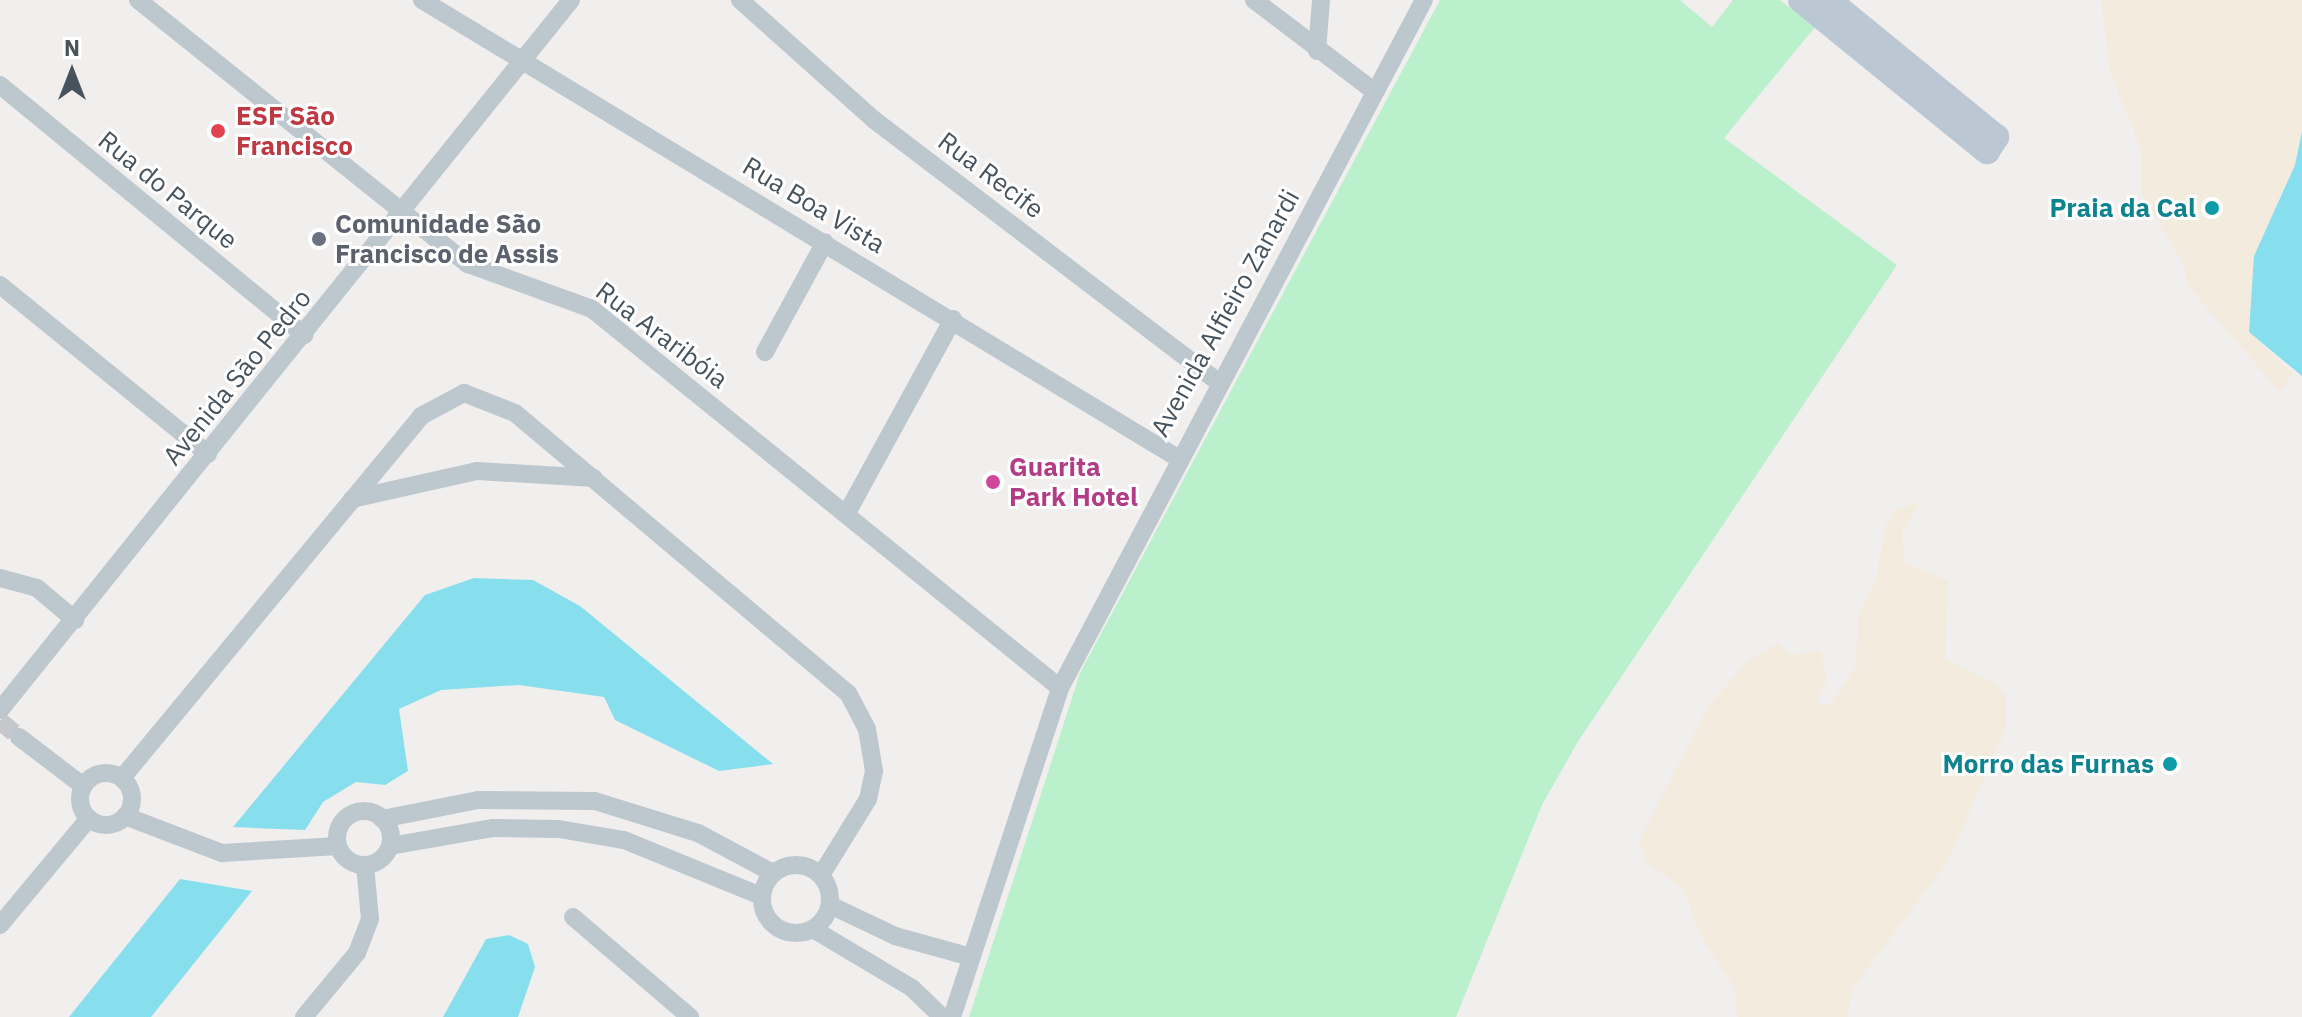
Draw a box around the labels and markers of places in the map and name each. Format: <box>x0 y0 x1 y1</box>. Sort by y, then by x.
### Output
place label: ESF São Francisco <box>236 100 353 162</box>
marker: ESF São Francisco <box>207 120 229 142</box>
place label: Praia da Cal <box>2050 192 2196 224</box>
marker: Praia da Cal <box>2203 199 2221 217</box>
place label: Comunidade São Francisco de Assis <box>335 208 559 270</box>
marker: Comunidade São Francisco de Assis <box>310 230 328 248</box>
place label: Guarita Park Hotel <box>1009 451 1138 512</box>
marker: Guarita Park Hotel <box>984 473 1002 491</box>
place label: Morro das Furnas <box>1943 748 2154 780</box>
marker: Morro das Furnas <box>2161 755 2179 773</box>

